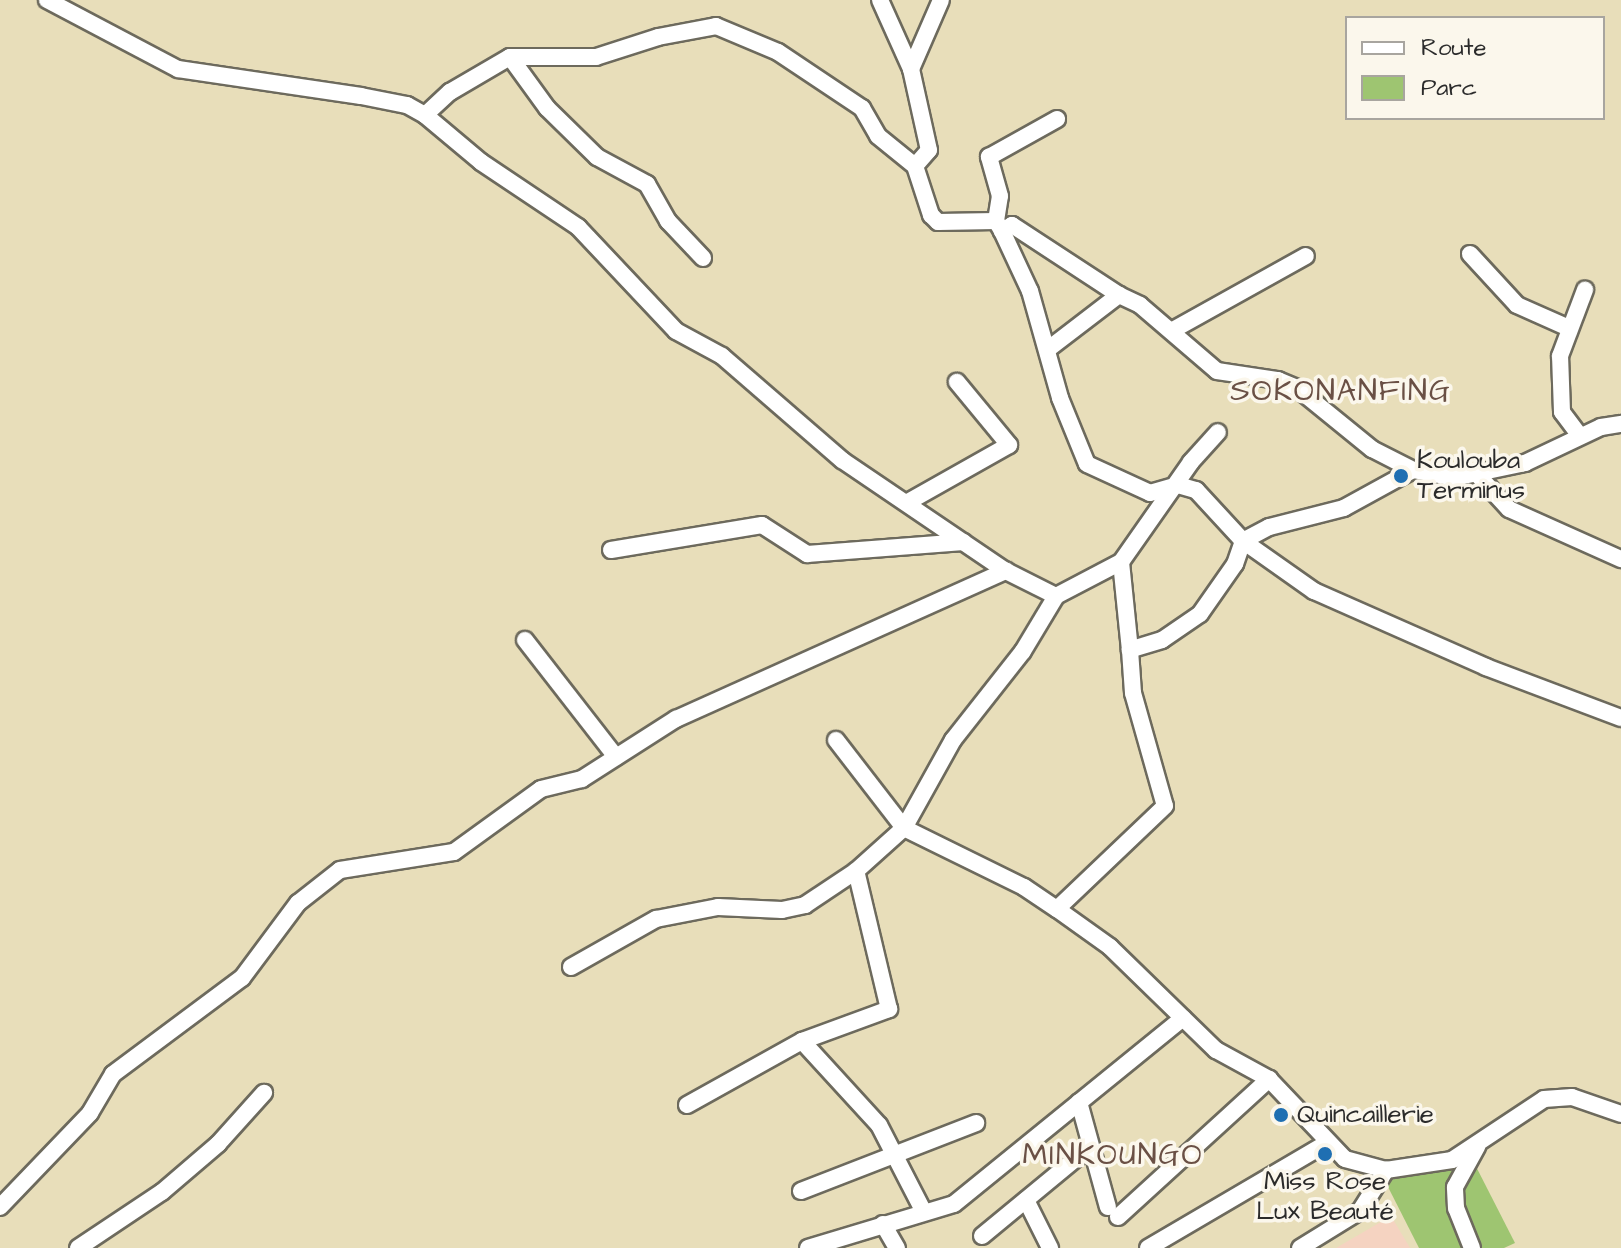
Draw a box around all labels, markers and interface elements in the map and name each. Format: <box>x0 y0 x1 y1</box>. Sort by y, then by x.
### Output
legend <box>1345 16 1605 120</box>
text: Route <box>1421 31 1486 65</box>
text: Parc <box>1421 71 1477 105</box>
district label: SOKONANFING <box>1230 373 1452 409</box>
place label: Koulouba Terminus <box>1417 445 1525 506</box>
marker: Koulouba Terminus <box>1392 467 1410 485</box>
place label: Quincaillerie <box>1297 1099 1434 1131</box>
marker: Quincaillerie <box>1272 1106 1290 1124</box>
district label: MINKOUNGO <box>1023 1137 1203 1173</box>
marker: Miss Rose Lux Beauté <box>1316 1145 1334 1163</box>
place label: Miss Rose Lux Beauté <box>1256 1166 1394 1228</box>

